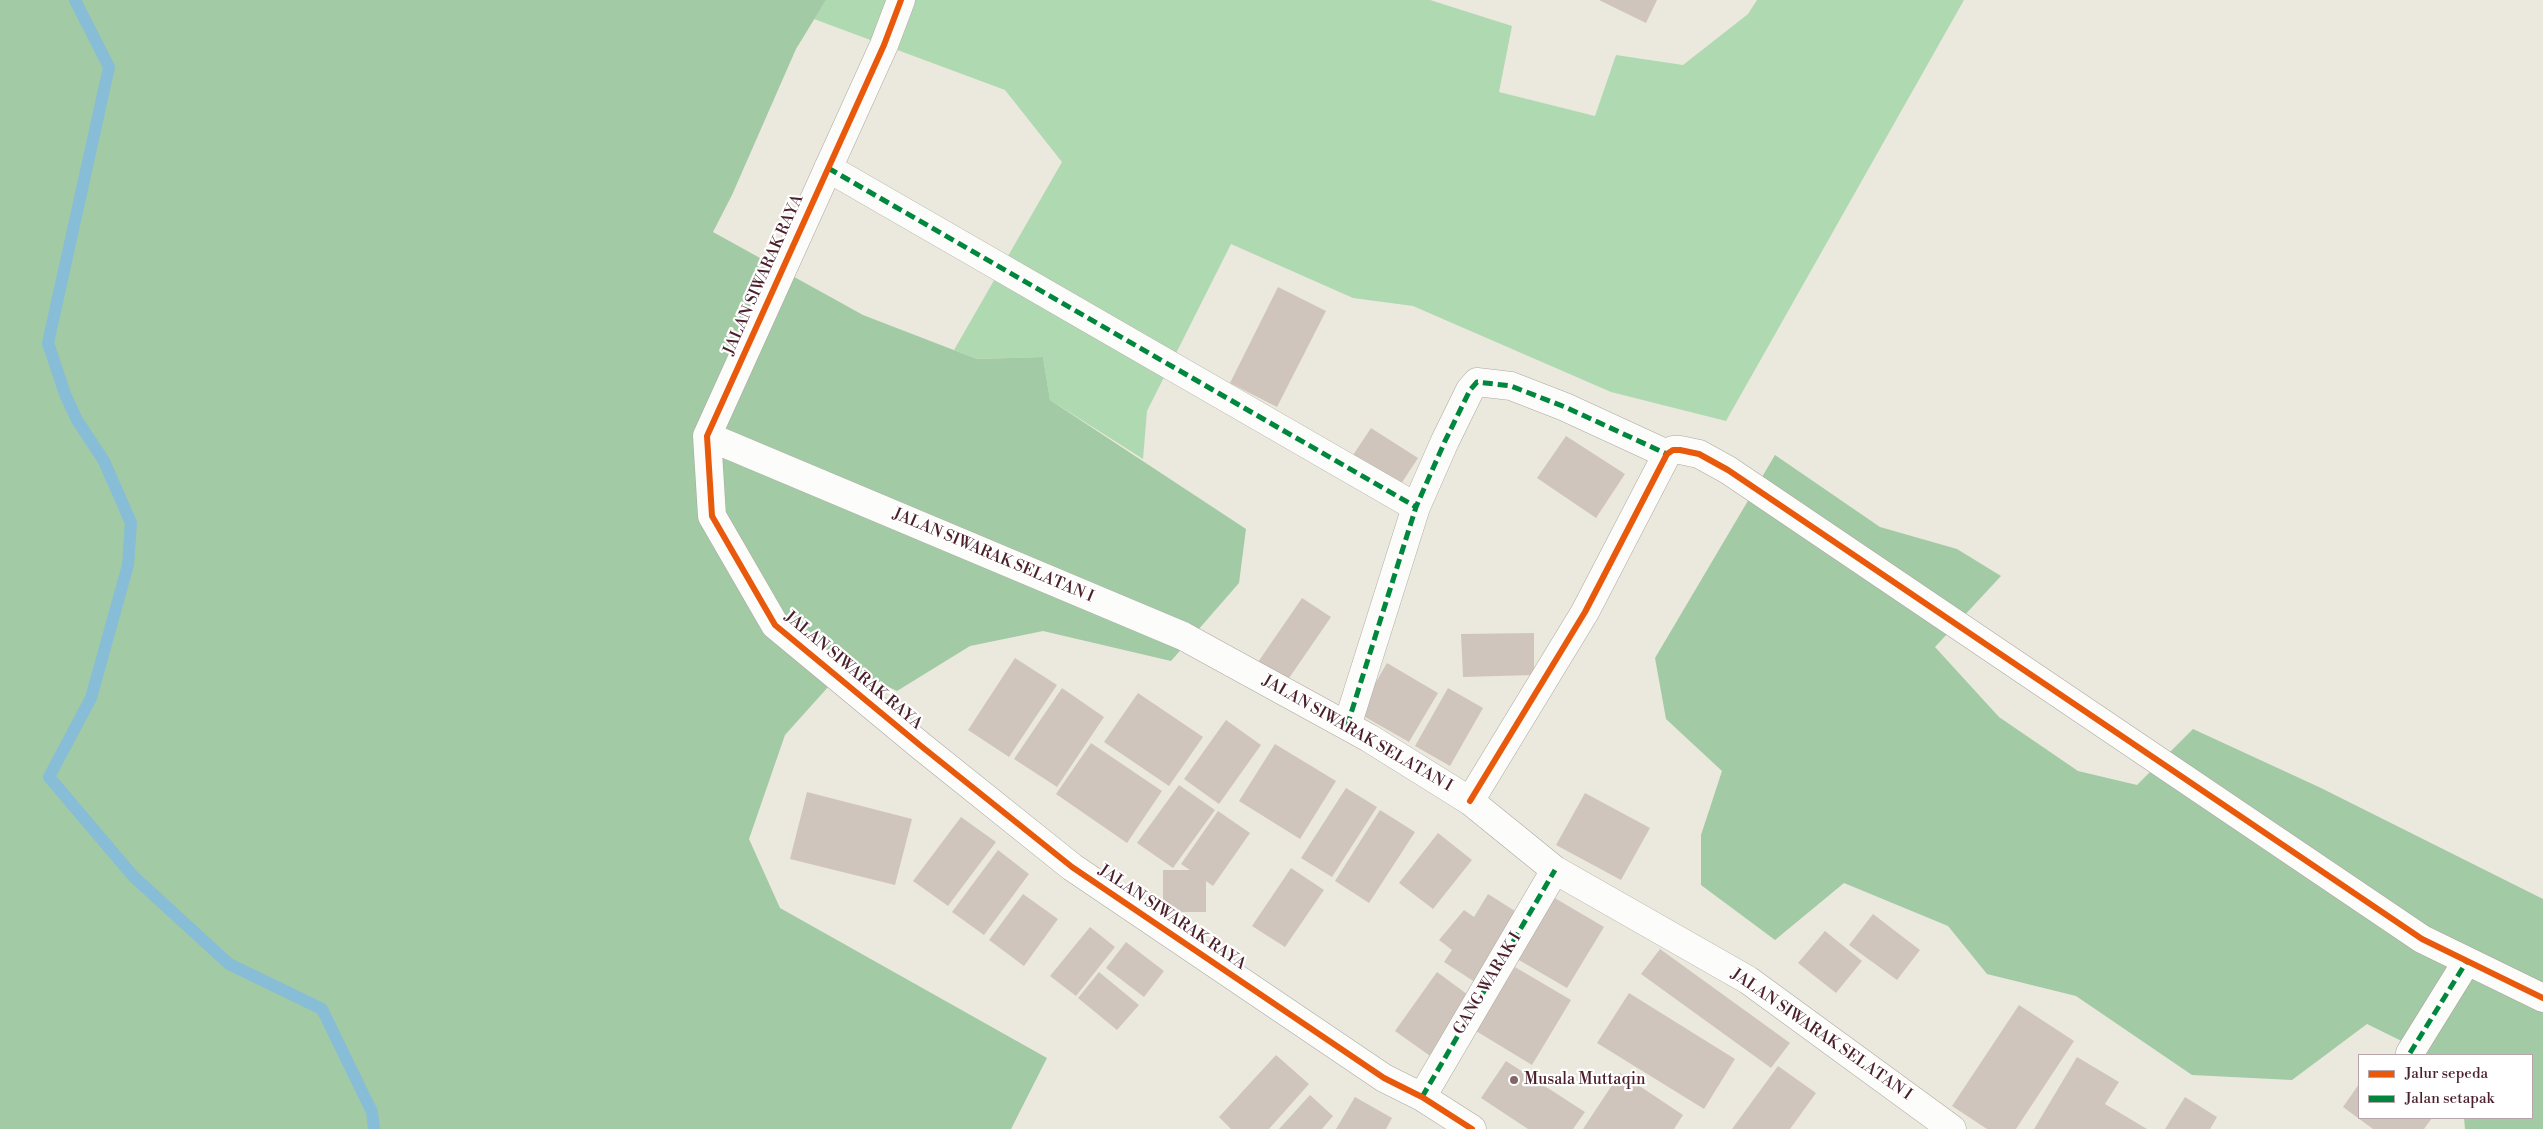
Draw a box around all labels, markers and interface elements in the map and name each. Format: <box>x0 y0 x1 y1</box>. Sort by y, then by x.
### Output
street label: JALAN SIWARAK RAYA <box>720 192 808 358</box>
street label: JALAN SIWARAK SELATAN I <box>890 505 1096 607</box>
street label: JALAN SIWARAK RAYA <box>780 608 926 734</box>
street label: JALAN SIWARAK SELATAN I <box>1259 672 1455 796</box>
street label: JALAN SIWARAK RAYA <box>1095 861 1249 975</box>
street label: GANG WARAK I <box>1450 929 1526 1039</box>
street label: JALAN SIWARAK SELATAN I <box>1727 965 1915 1105</box>
legend <box>2358 1054 2533 1119</box>
text: Jalur sepeda <box>2405 1064 2488 1083</box>
place label: Musala Muttaqin <box>1524 1070 1646 1090</box>
marker: Musala Muttaqin <box>1508 1074 1520 1086</box>
text: Jalan setapak <box>2405 1089 2494 1108</box>

